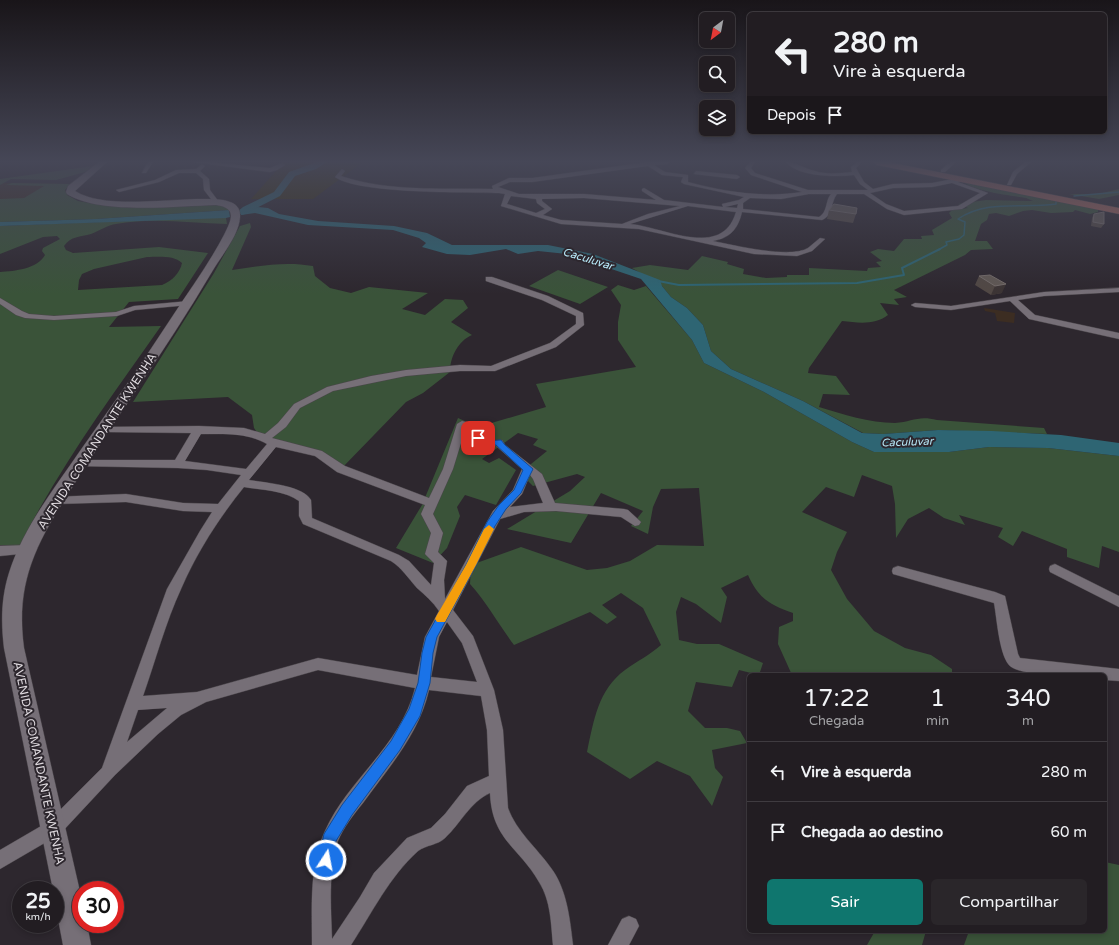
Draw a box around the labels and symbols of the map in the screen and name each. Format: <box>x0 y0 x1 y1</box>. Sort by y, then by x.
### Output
north arrow <box>699 12 735 48</box>
water label: Caculuvar <box>561 245 616 273</box>
street label: AVENIDA COMANDANTE KWENHA <box>35 350 159 532</box>
pin <box>461 421 495 455</box>
water label: Caculuvar <box>881 435 935 449</box>
street label: AVENIDA COMANDANTE KWENHA <box>11 660 67 866</box>
position arrow <box>305 839 347 881</box>
speed limit sign: 30 <box>72 881 124 933</box>

